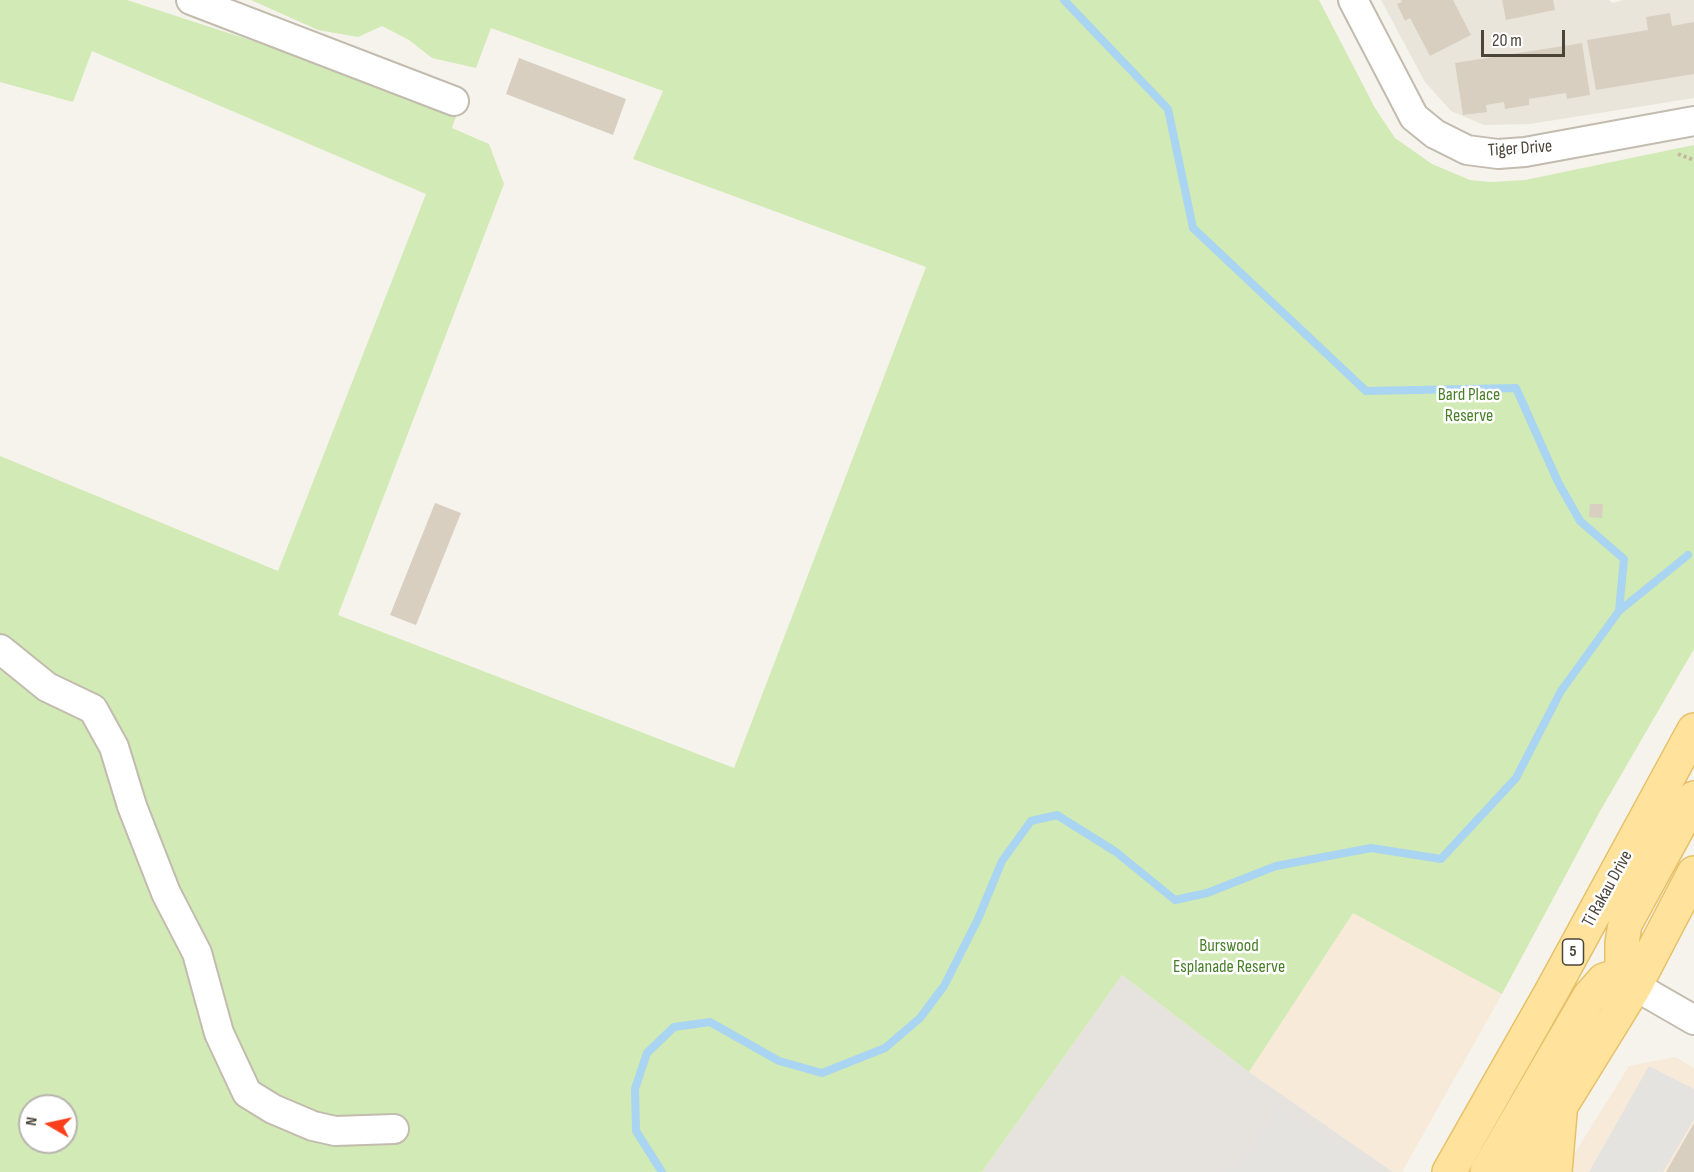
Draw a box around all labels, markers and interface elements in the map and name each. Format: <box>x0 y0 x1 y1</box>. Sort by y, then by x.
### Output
scale bar <box>1484 18 1568 56</box>
text: 20 m <box>1492 30 1522 51</box>
street label: Tiger Drive <box>1487 136 1553 162</box>
park label: Bard Place Reserve <box>1438 384 1500 426</box>
street label: Ti Rakau Drive <box>1578 847 1638 931</box>
park label: Burswood Esplanade Reserve <box>1173 935 1285 978</box>
road number: 5 <box>1562 939 1584 965</box>
north arrow <box>18 1094 78 1154</box>
text: N <box>22 1116 42 1127</box>

